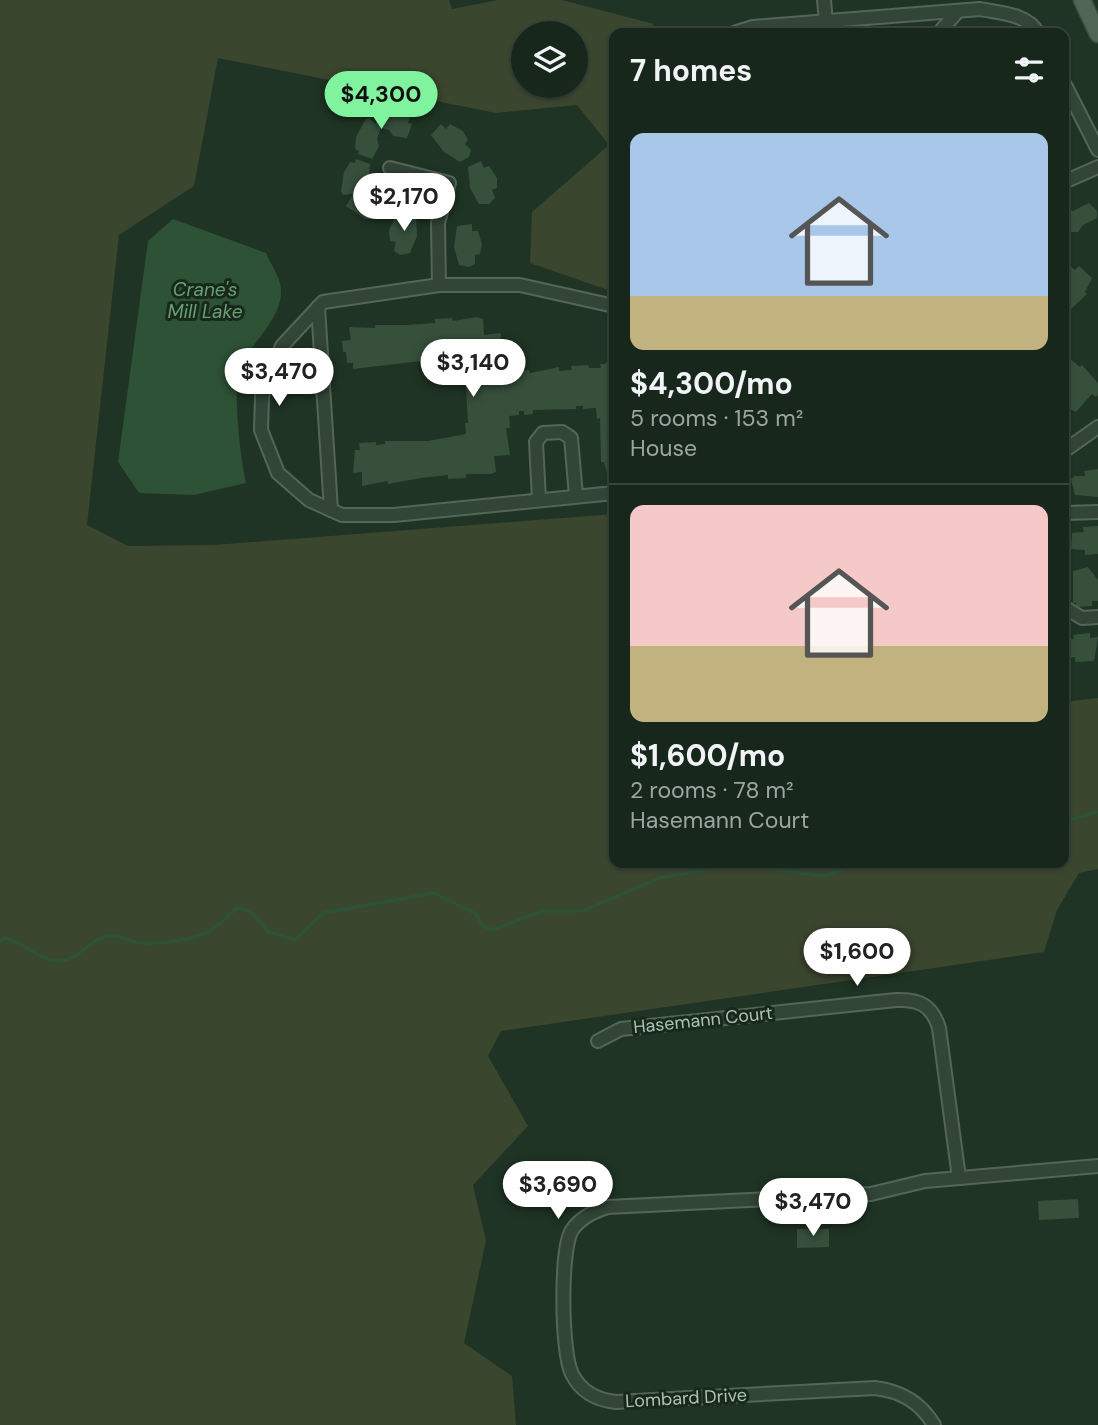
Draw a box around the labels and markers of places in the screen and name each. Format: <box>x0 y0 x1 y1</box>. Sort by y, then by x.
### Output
pin: $4,300 <box>324 72 438 131</box>
pin: $2,170 <box>347 174 461 233</box>
pin: $3,140 <box>416 340 530 399</box>
pin: $3,470 <box>222 348 336 408</box>
pin: $1,600 <box>800 928 914 988</box>
pin: $3,690 <box>501 1162 615 1221</box>
pin: $3,470 <box>756 1178 870 1238</box>

